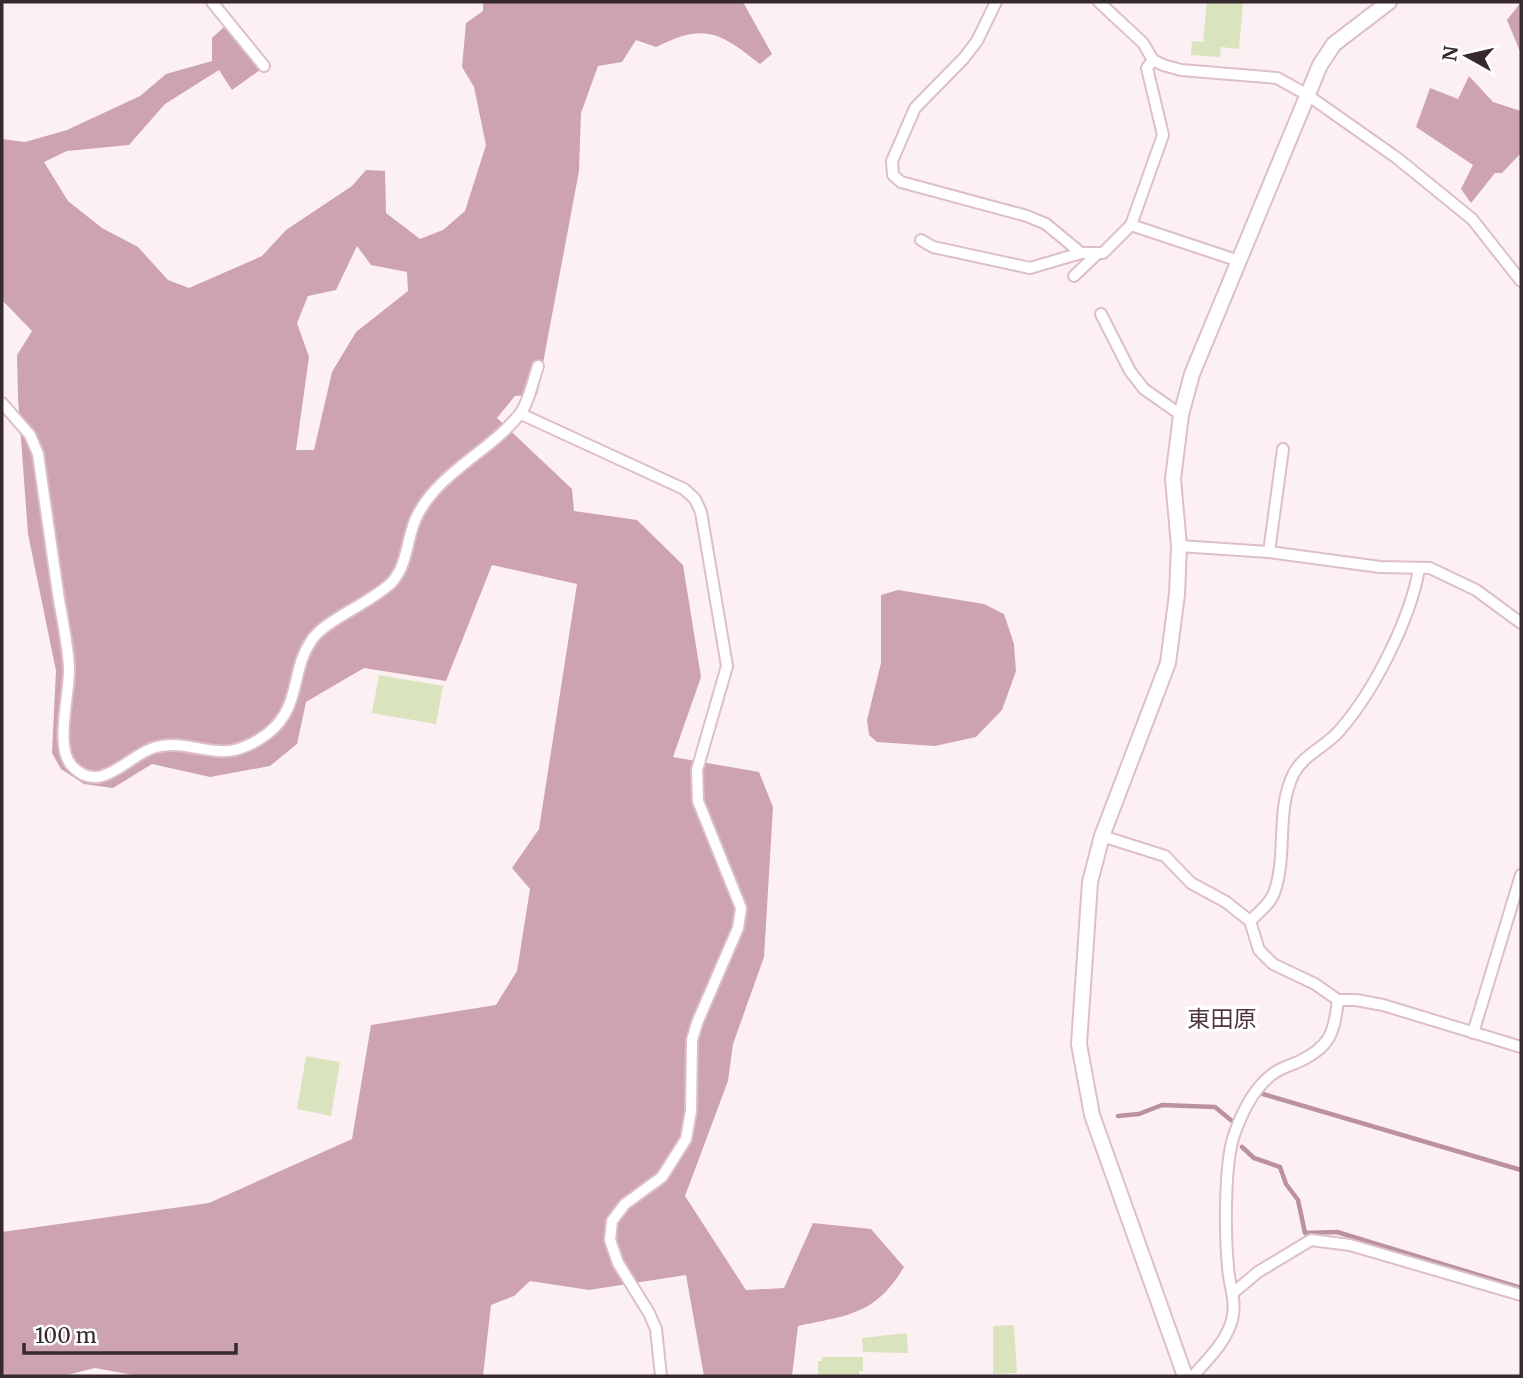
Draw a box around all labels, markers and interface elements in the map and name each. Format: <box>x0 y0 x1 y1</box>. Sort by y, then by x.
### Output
north arrow <box>1432 21 1502 91</box>
text: N <box>1437 45 1463 63</box>
district label: 東田原 <box>1188 1004 1257 1033</box>
scale bar <box>24 1312 236 1356</box>
text: 100 m <box>35 1322 97 1349</box>

